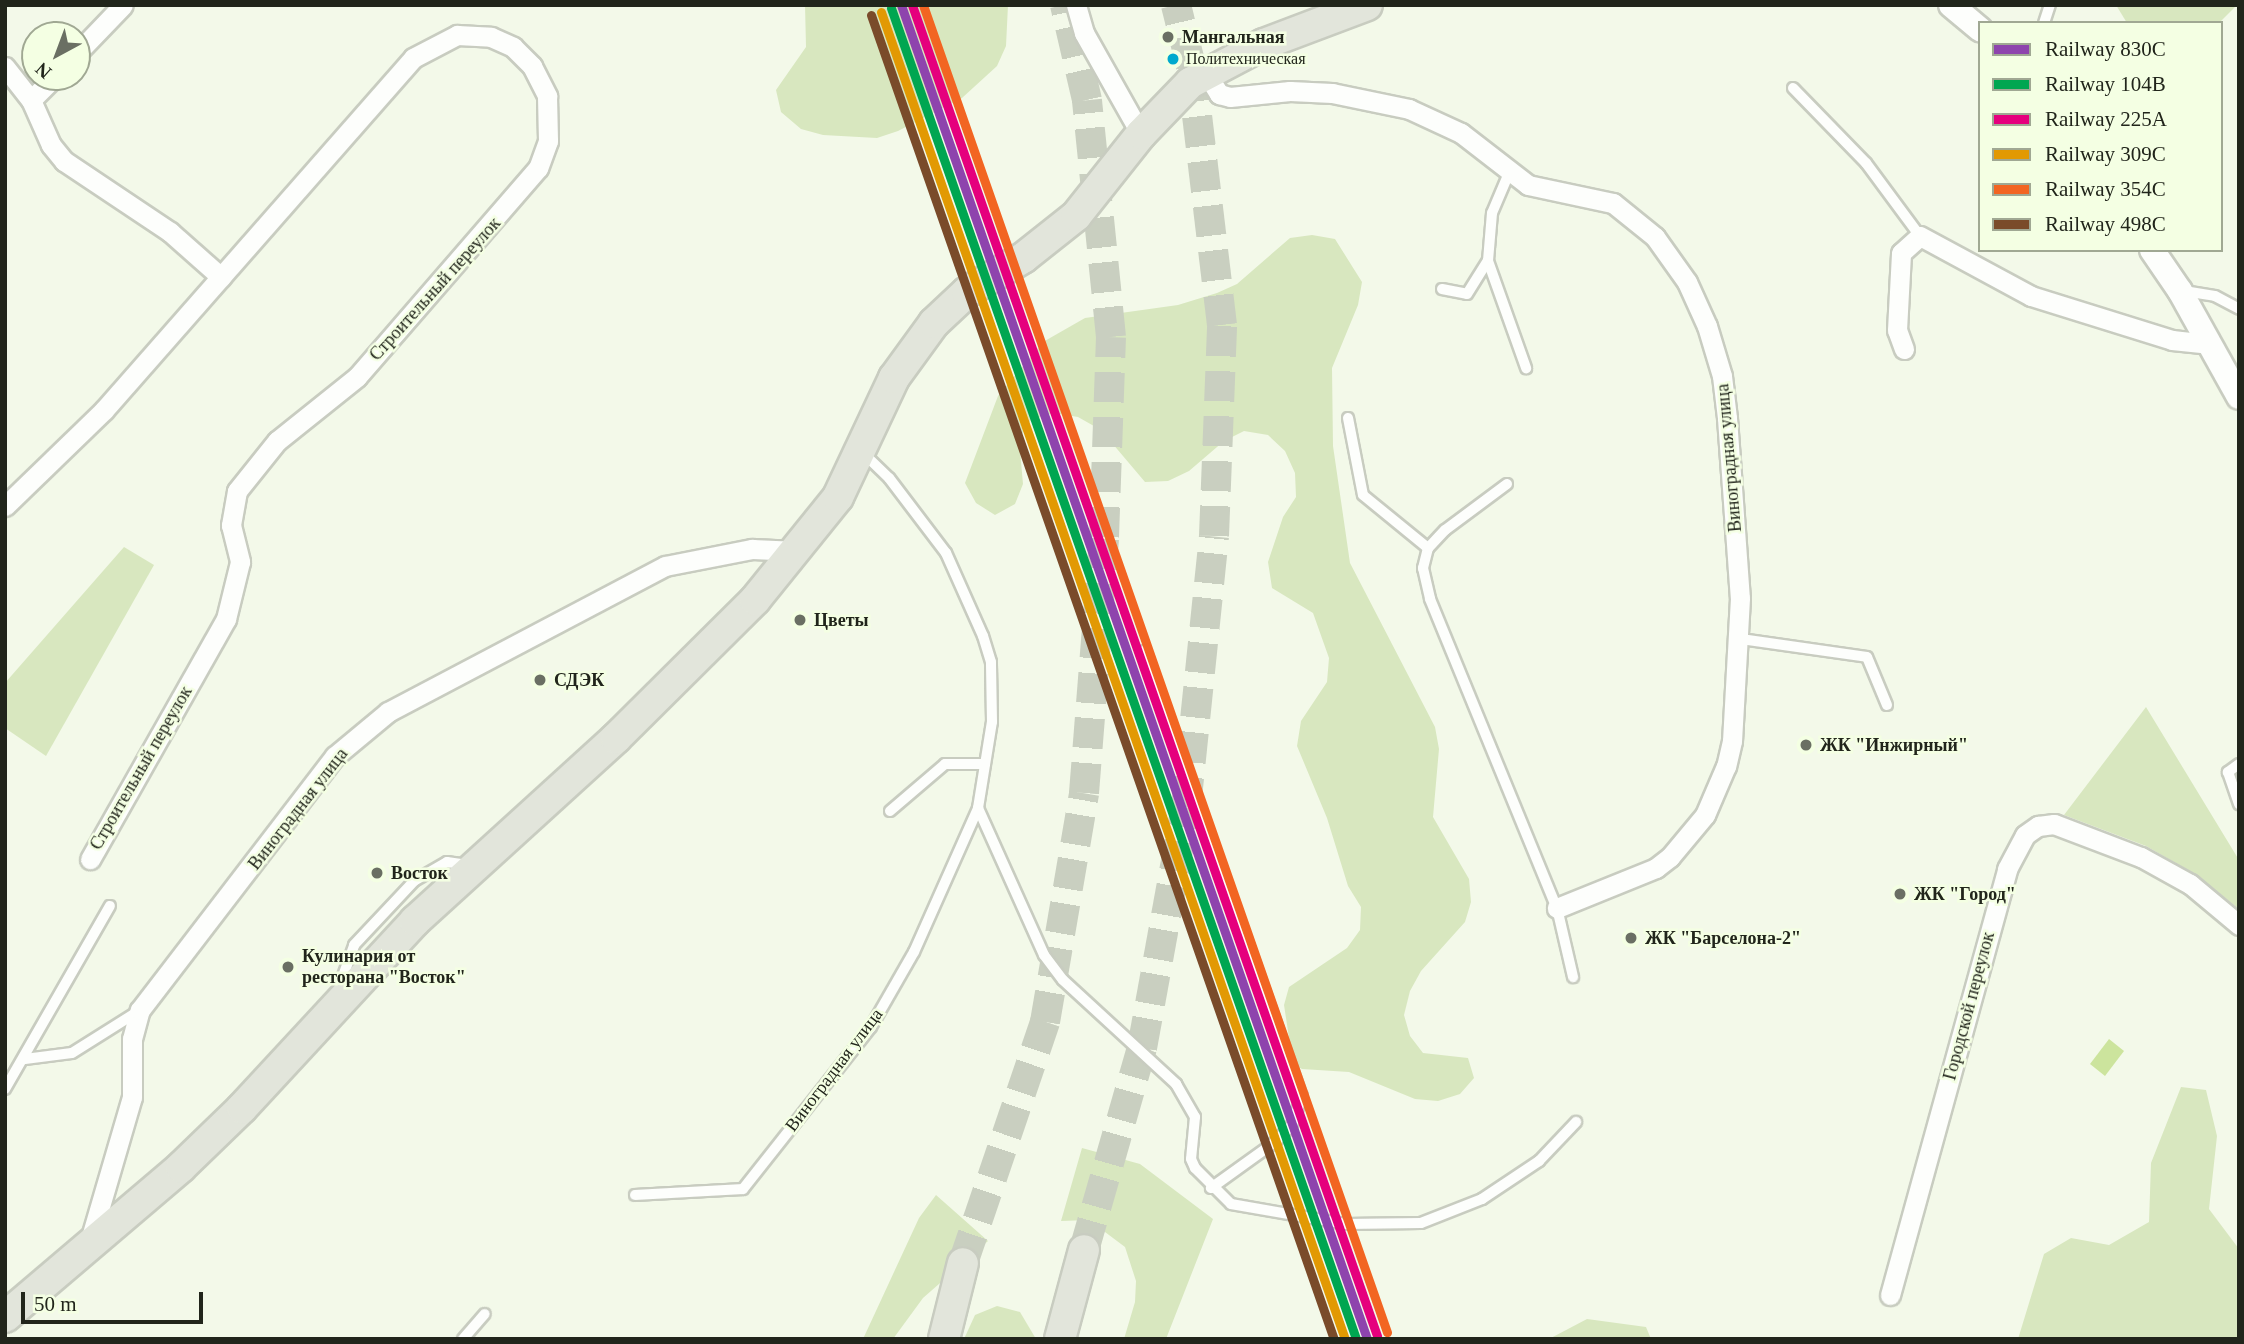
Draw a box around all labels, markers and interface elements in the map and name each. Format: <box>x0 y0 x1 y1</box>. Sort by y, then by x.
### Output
north arrow <box>21 21 91 91</box>
legend <box>1978 21 2223 252</box>
place label: Мангальная <box>1182 26 1284 48</box>
marker: Мангальная <box>1160 29 1176 45</box>
text: Railway 830С <box>2045 37 2166 61</box>
place label: Политехническая <box>1186 49 1306 69</box>
marker: Политехническая <box>1166 52 1180 66</box>
text: N <box>31 58 55 83</box>
text: Railway 104В <box>2045 72 2166 96</box>
text: Railway 225А <box>2045 107 2167 131</box>
text: Railway 309С <box>2045 142 2166 166</box>
text: Railway 354С <box>2045 177 2166 201</box>
text: Railway 498С <box>2045 212 2166 236</box>
street label: Строительный переулок <box>365 213 505 365</box>
street label: Виноградная улица <box>1712 383 1746 533</box>
place label: Цветы <box>814 609 869 631</box>
marker: Цветы <box>792 612 808 628</box>
place label: СДЭК <box>554 669 604 691</box>
marker: СДЭК <box>532 672 548 688</box>
street label: Строительный переулок <box>85 682 197 854</box>
place label: ЖК "Инжирный" <box>1820 734 1968 756</box>
marker: ЖК "Инжирный" <box>1798 737 1814 753</box>
street label: Виноградная улица <box>244 744 352 874</box>
place label: Восток <box>391 862 448 884</box>
marker: Восток <box>369 865 385 881</box>
place label: ЖК "Город" <box>1914 883 2016 905</box>
marker: ЖК "Город" <box>1892 886 1908 902</box>
place label: ЖК "Барселона-2" <box>1645 927 1801 949</box>
marker: ЖК "Барселона-2" <box>1623 930 1639 946</box>
street label: Городской переулок <box>1939 930 1999 1082</box>
place label: Кулинария от ресторана "Восток" <box>302 946 466 988</box>
marker: Кулинария от ресторана "Восток" <box>280 959 296 975</box>
street label: Виноградная улица <box>781 1004 887 1136</box>
scale bar <box>24 1278 206 1322</box>
text: 50 m <box>34 1292 77 1316</box>

